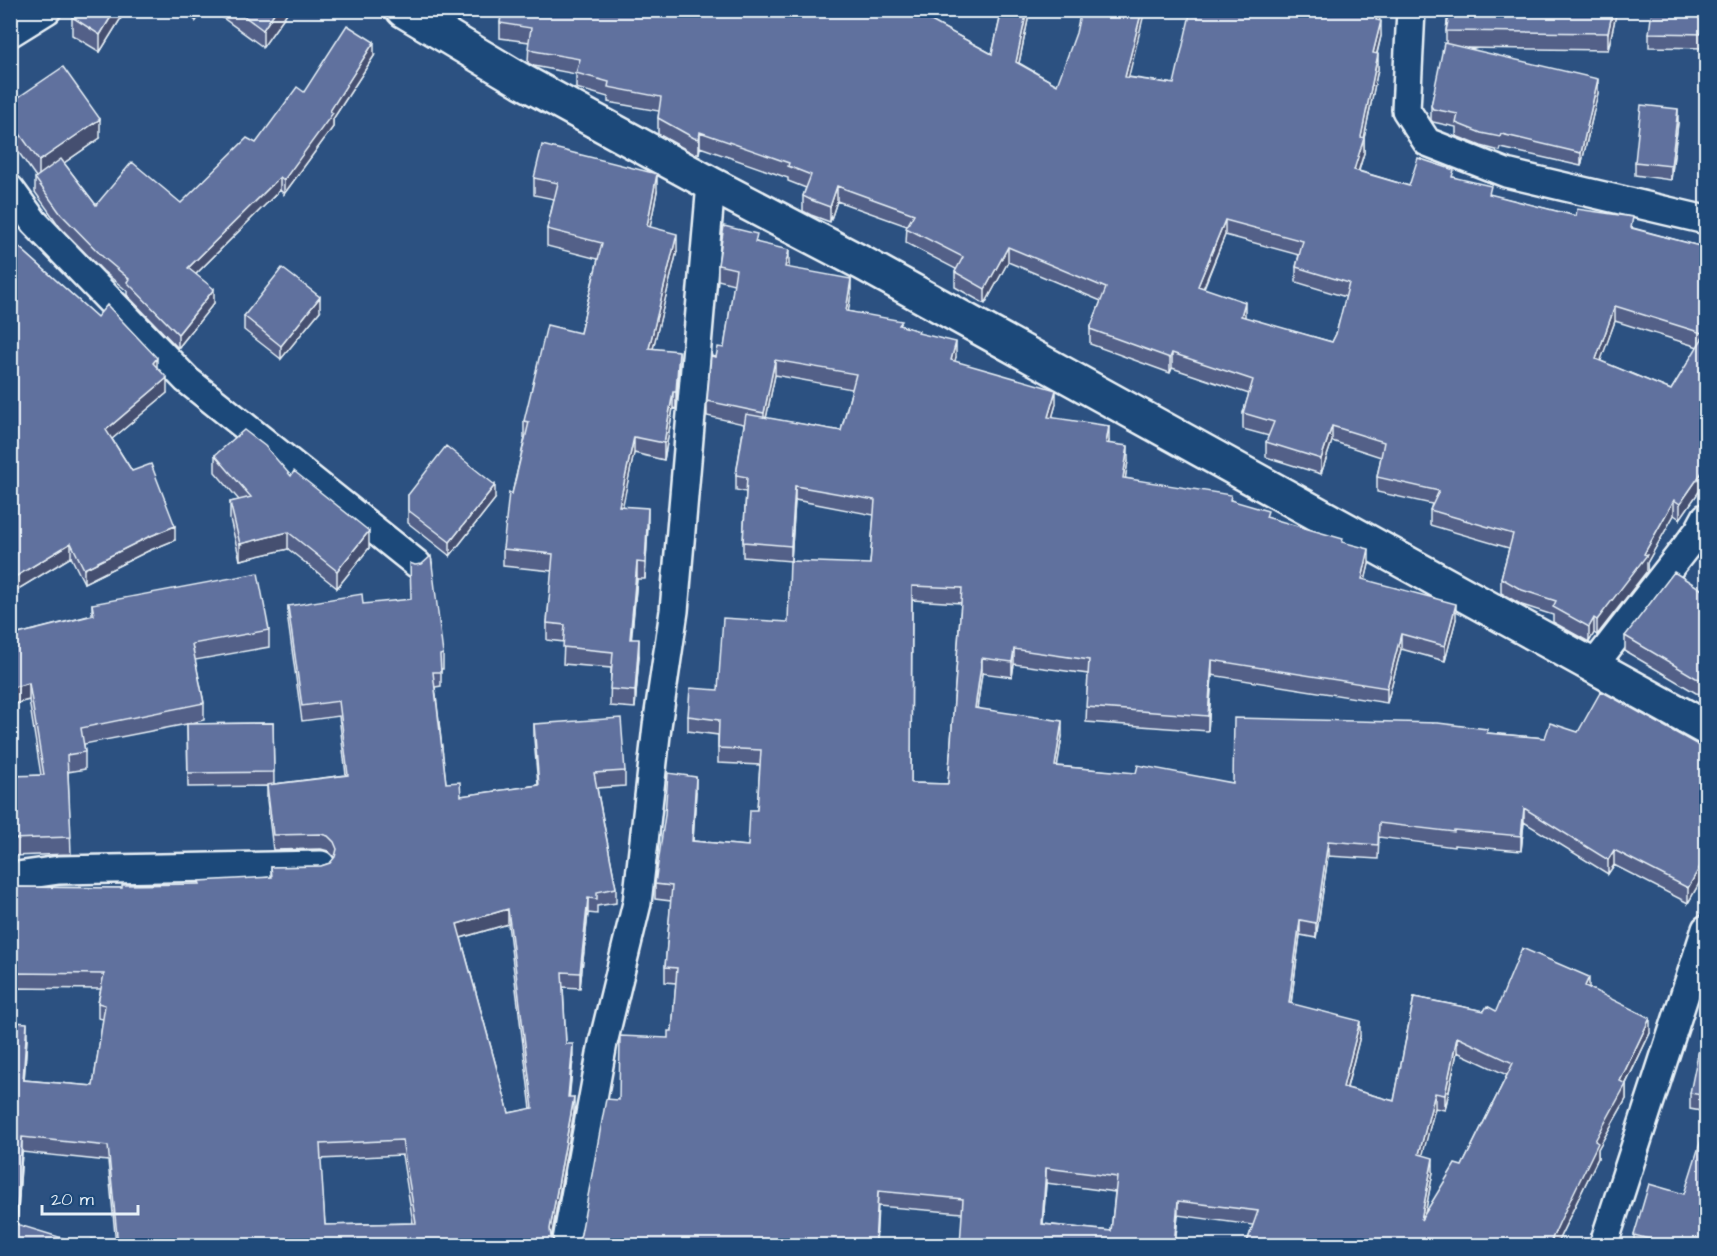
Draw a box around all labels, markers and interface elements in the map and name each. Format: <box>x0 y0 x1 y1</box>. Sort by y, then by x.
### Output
scale bar <box>42 1178 138 1216</box>
text: 20 m <box>51 1187 94 1212</box>

